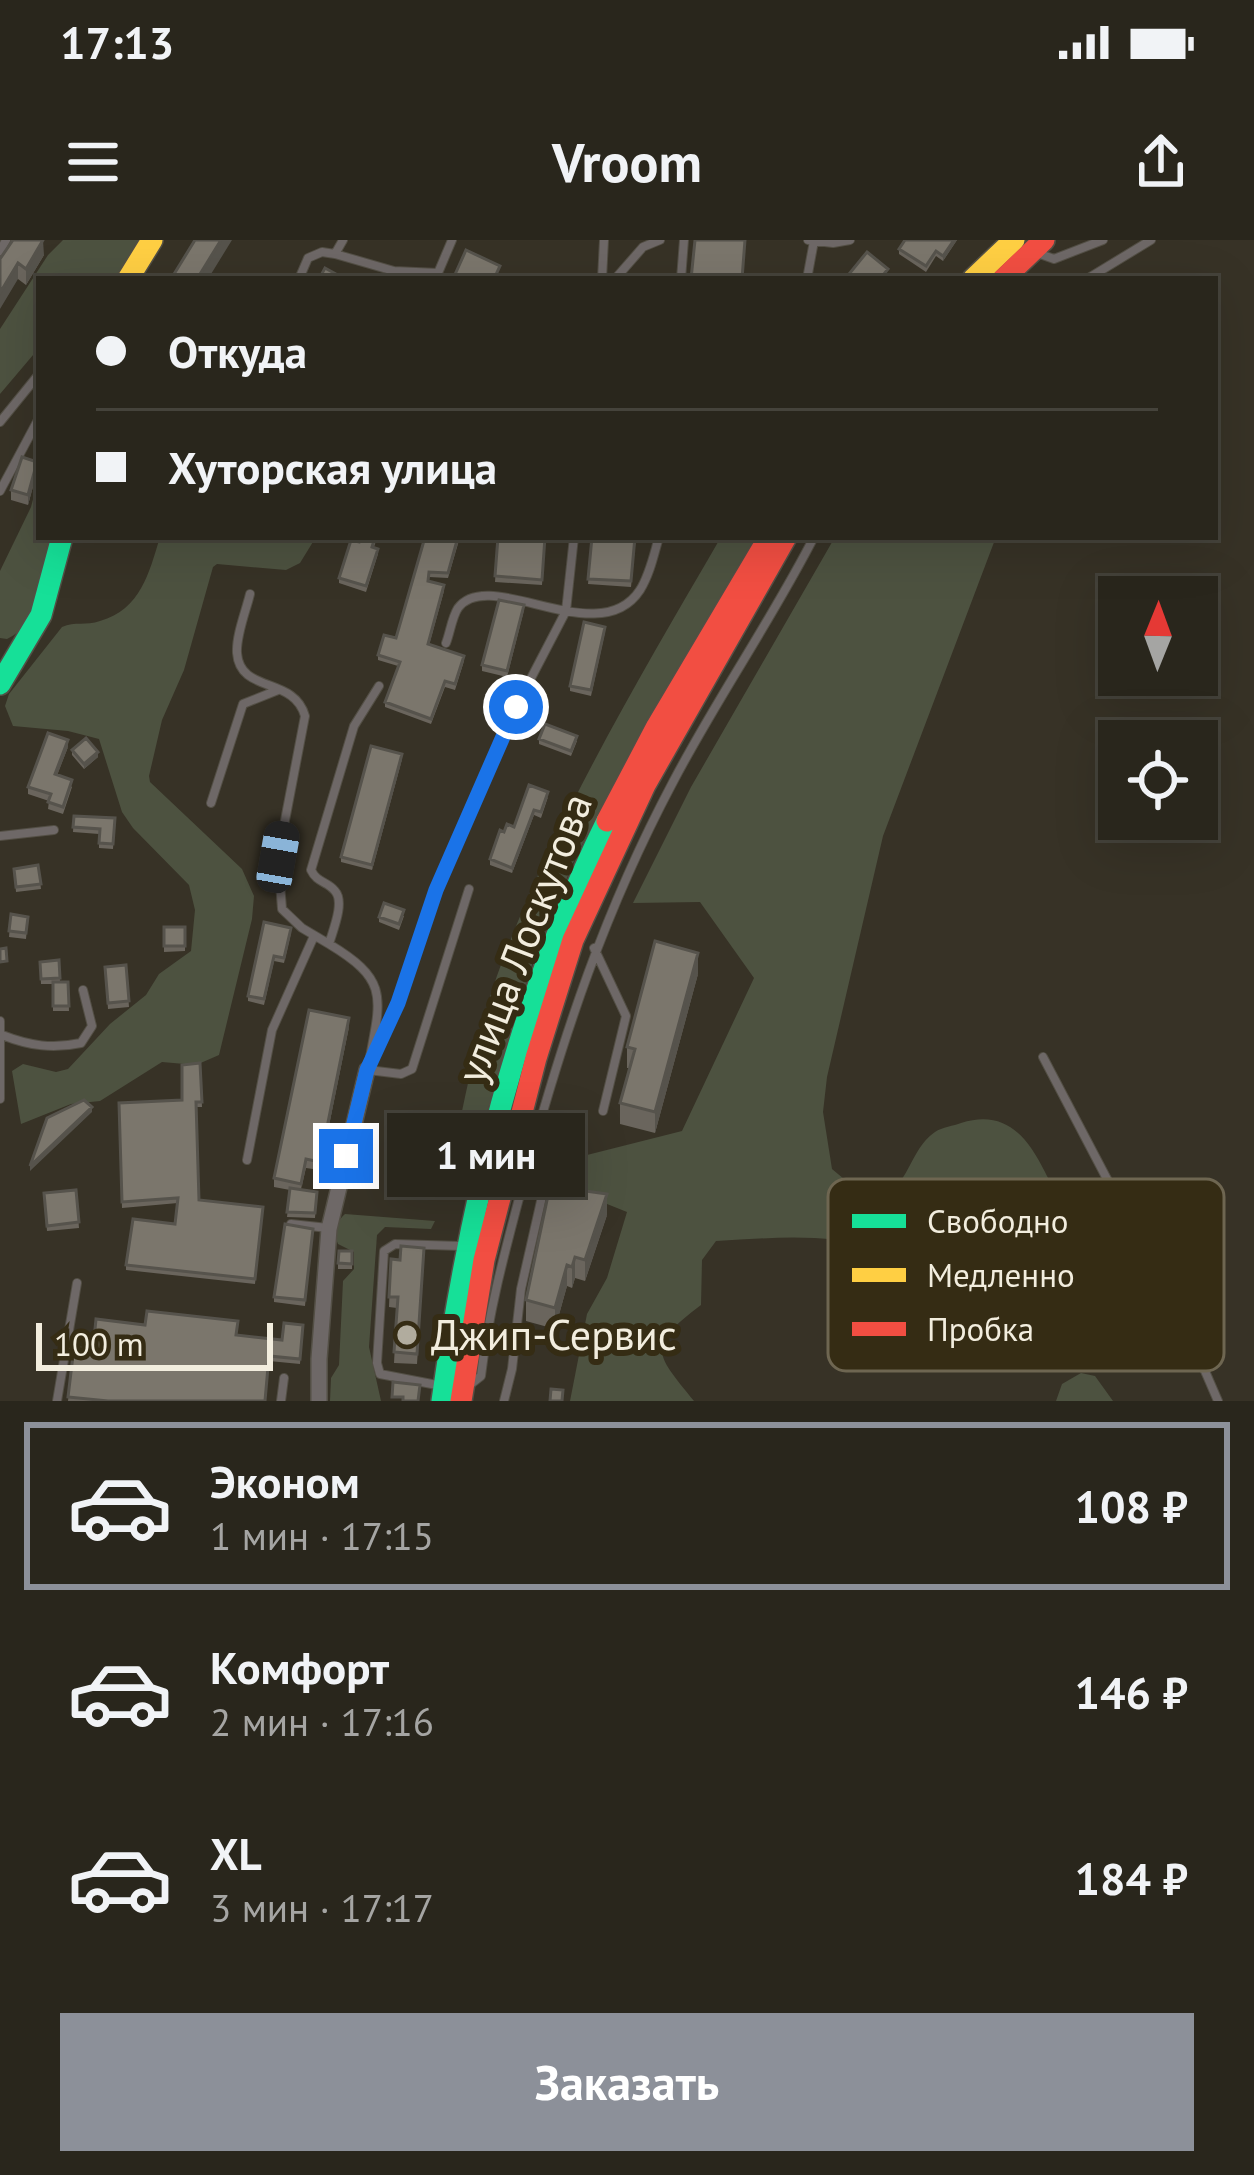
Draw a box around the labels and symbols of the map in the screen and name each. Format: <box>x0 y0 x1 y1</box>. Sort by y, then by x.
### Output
north arrow <box>1098 576 1218 696</box>
route start <box>489 680 543 734</box>
street label: улица Лоскутова <box>443 785 604 1090</box>
car <box>254 818 302 896</box>
callout: 1 мин <box>388 1114 586 1198</box>
route end <box>319 1129 373 1183</box>
legend <box>828 1179 1224 1371</box>
text: Свободно <box>927 1199 1069 1242</box>
text: Медленно <box>927 1253 1075 1296</box>
place label: Джип-Сервис <box>431 1307 677 1362</box>
text: Пробка <box>927 1307 1034 1350</box>
scale bar <box>36 1317 273 1370</box>
marker: Джип-Сервис <box>394 1322 420 1348</box>

